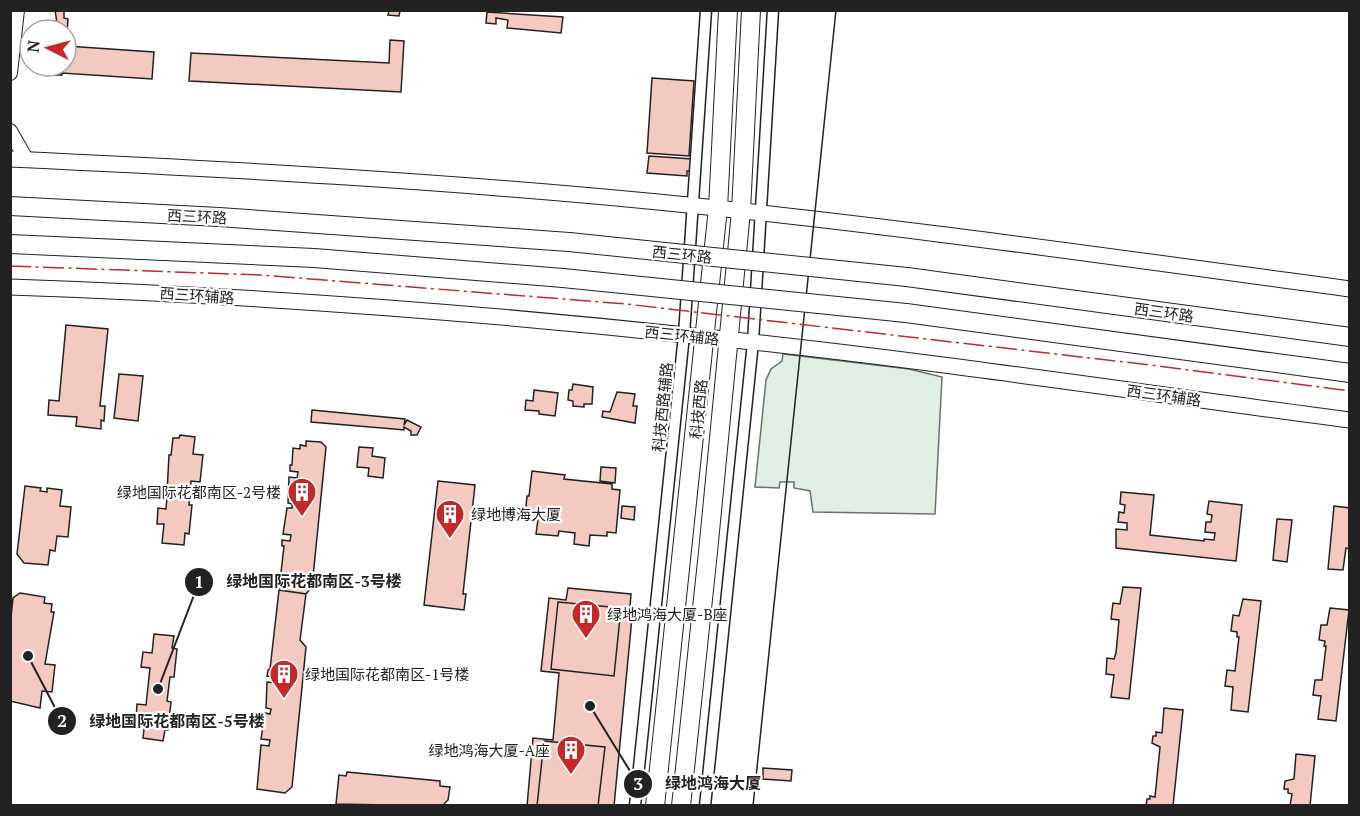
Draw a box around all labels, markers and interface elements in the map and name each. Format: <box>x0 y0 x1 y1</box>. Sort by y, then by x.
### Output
north arrow <box>18 18 78 78</box>
text: N <box>22 39 45 54</box>
street label: 西三环路 <box>167 204 227 228</box>
street label: 西三环路 <box>651 241 713 267</box>
street label: 西三环辅路 <box>159 282 235 308</box>
street label: 西三环路 <box>1133 298 1195 326</box>
street label: 西三环辅路 <box>644 321 720 349</box>
street label: 科技西路辅路 <box>647 361 677 453</box>
street label: 科技西路 <box>685 378 711 440</box>
street label: 西三环辅路 <box>1125 380 1203 410</box>
building icon: 绿地国际花都南区-2号楼 <box>286 476 318 518</box>
place label: 绿地国际花都南区-2号楼 <box>117 482 281 502</box>
building icon: 绿地博海大厦 <box>434 498 466 540</box>
place label: 绿地博海大厦 <box>471 504 561 524</box>
callout: 绿地国际花都南区-3号楼 <box>184 565 414 599</box>
text: 1 <box>194 569 204 593</box>
text: 绿地国际花都南区-3号楼 <box>226 570 402 592</box>
building icon: 绿地鸿海大厦-B座 <box>570 598 602 640</box>
place label: 绿地鸿海大厦-B座 <box>607 604 728 624</box>
building icon: 绿地国际花都南区-1号楼 <box>268 658 300 700</box>
place label: 绿地国际花都南区-1号楼 <box>305 664 469 684</box>
callout: 绿地国际花都南区-5号楼 <box>47 704 277 738</box>
text: 2 <box>57 708 67 732</box>
text: 绿地国际花都南区-5号楼 <box>89 710 265 732</box>
building icon: 绿地鸿海大厦-A座 <box>555 734 587 776</box>
place label: 绿地鸿海大厦-A座 <box>428 740 550 760</box>
callout: 绿地鸿海大厦 <box>623 767 773 801</box>
text: 3 <box>633 771 643 795</box>
text: 绿地鸿海大厦 <box>665 772 761 794</box>

